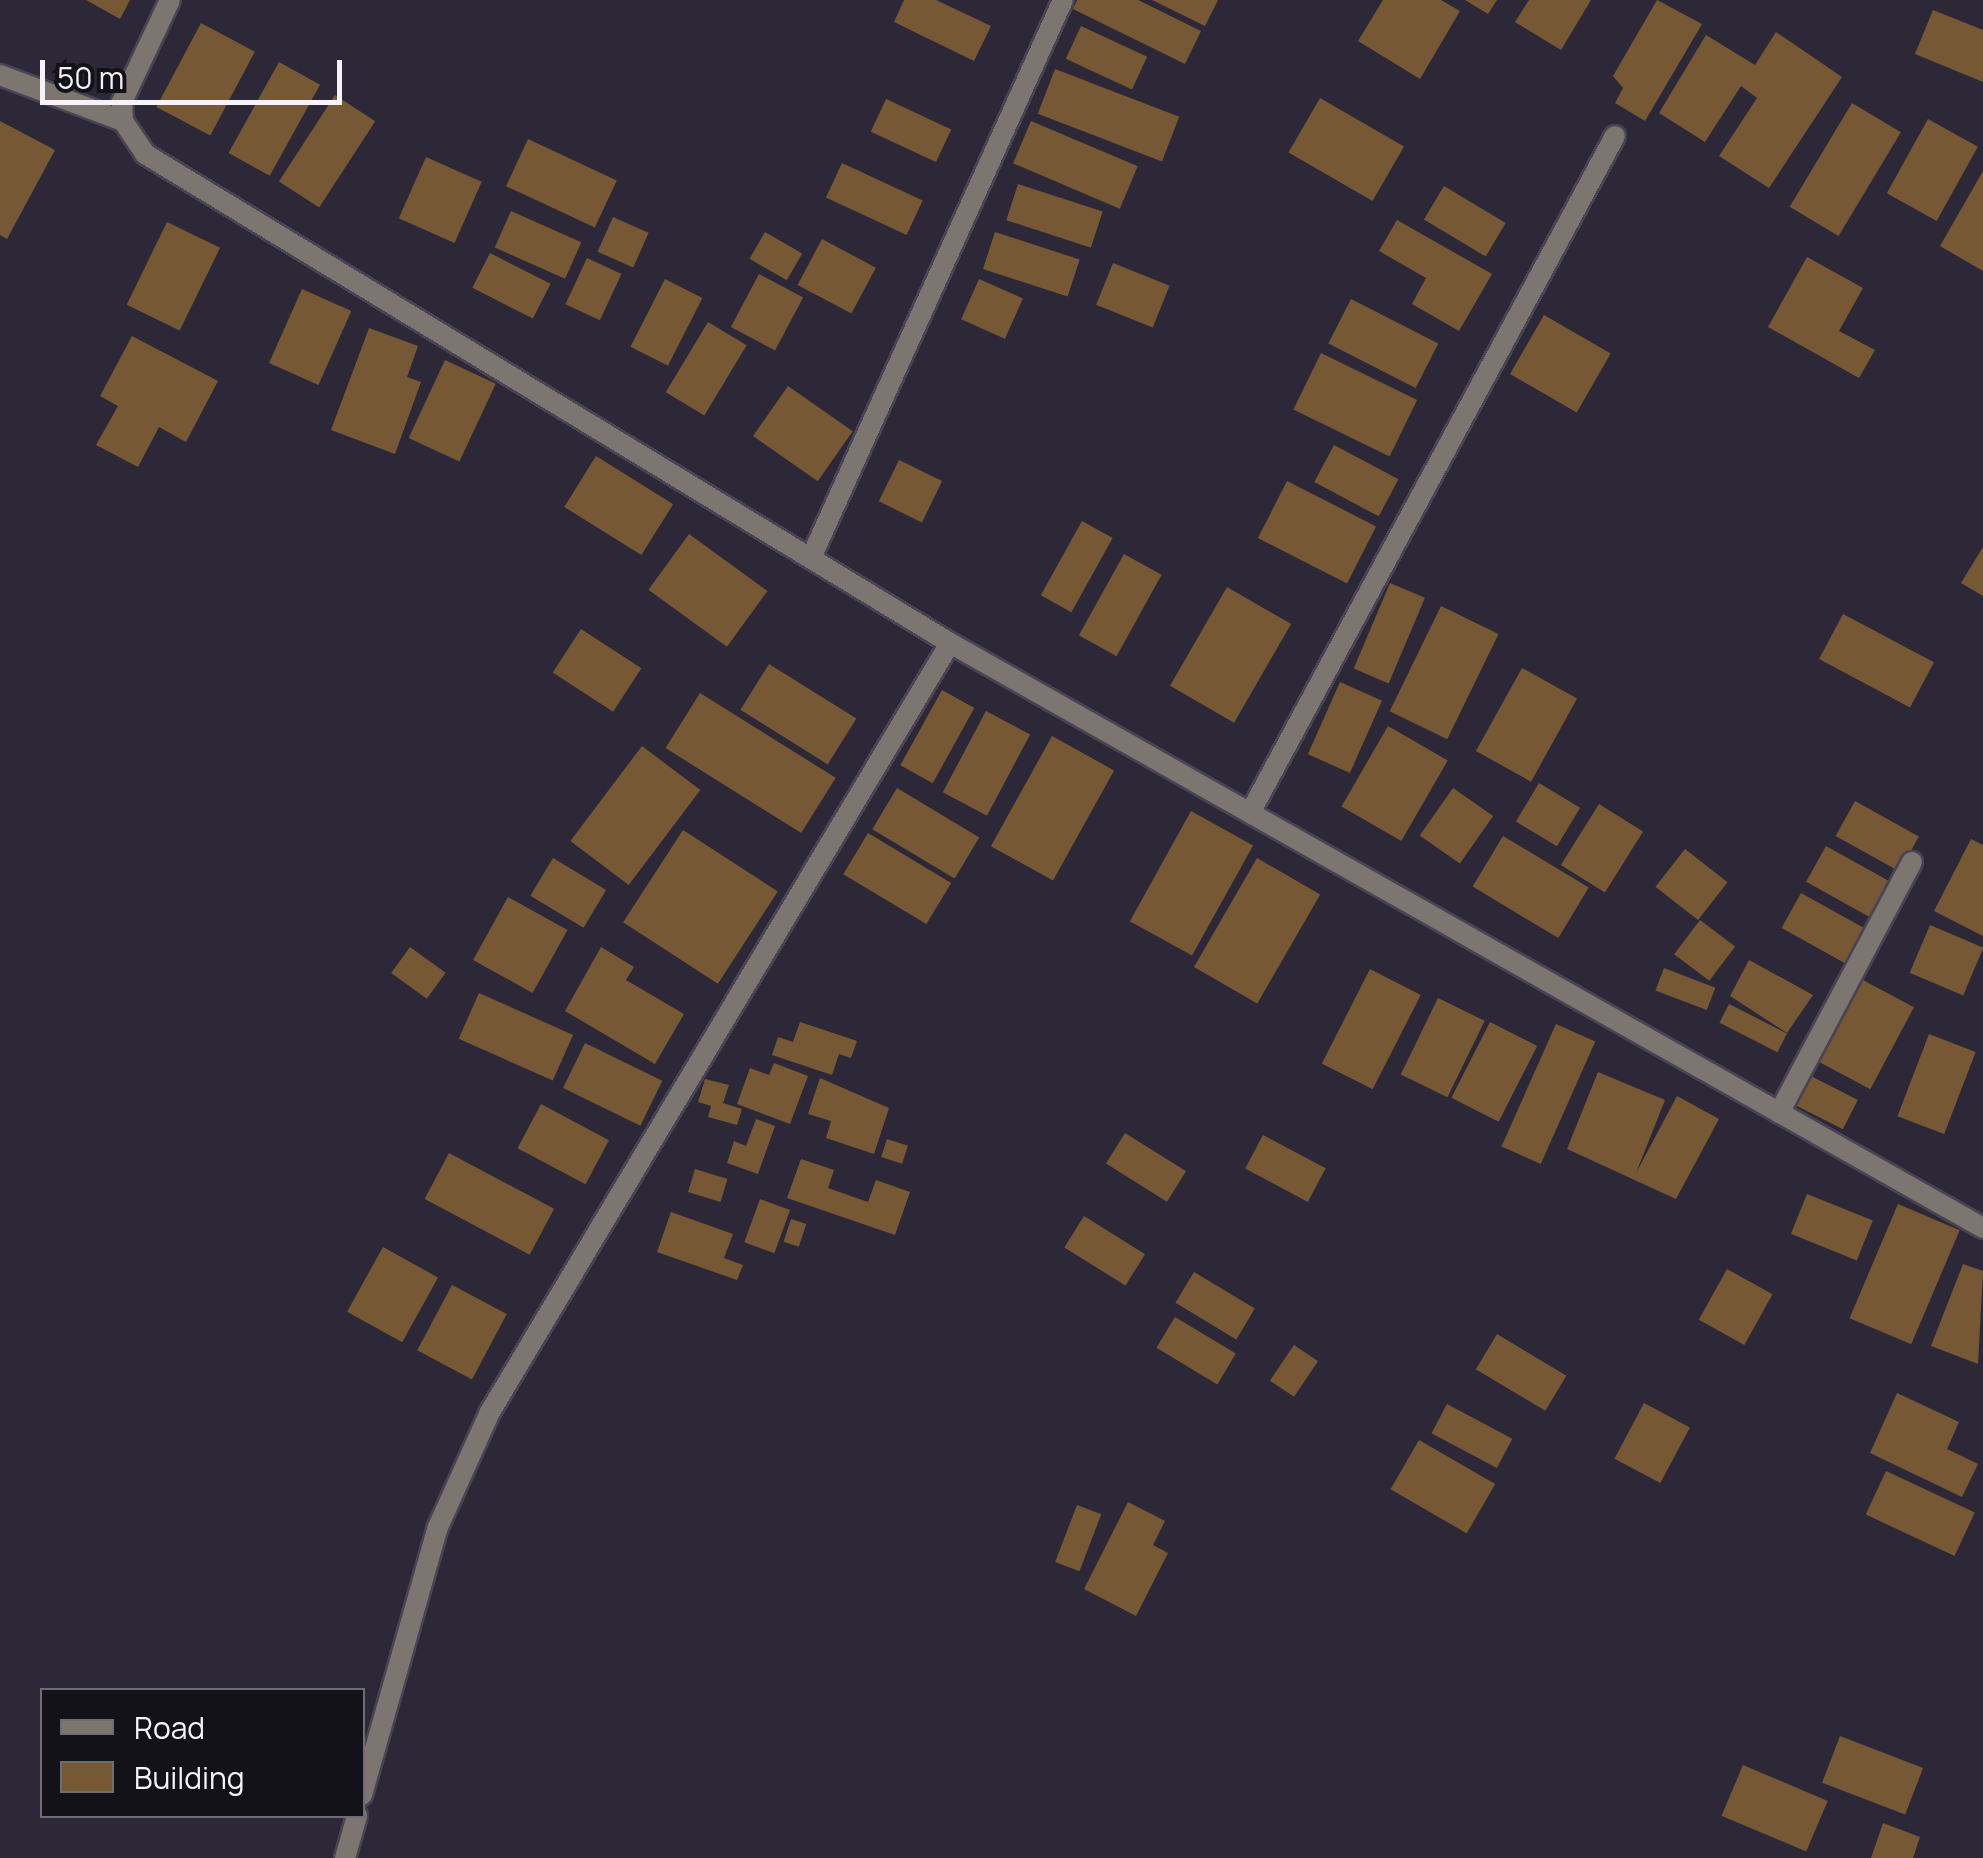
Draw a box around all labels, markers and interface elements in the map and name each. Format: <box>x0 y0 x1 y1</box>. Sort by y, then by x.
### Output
scale bar <box>45 40 348 102</box>
text: 50 m <box>57 57 124 98</box>
legend <box>40 1688 365 1818</box>
text: Road <box>134 1707 205 1748</box>
text: Building <box>134 1757 245 1798</box>

